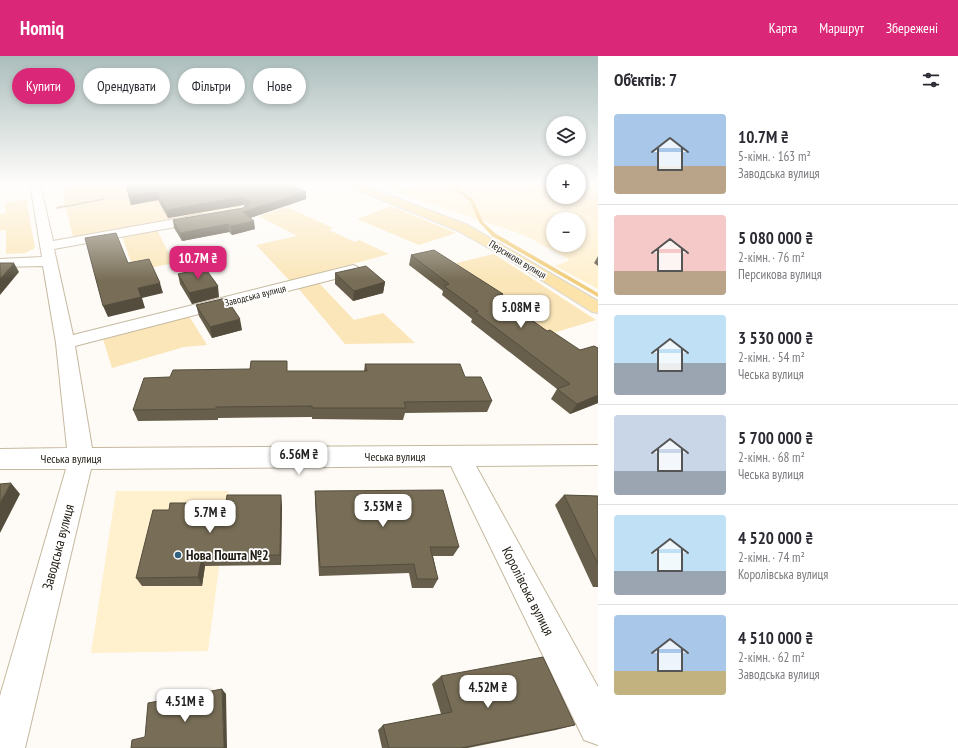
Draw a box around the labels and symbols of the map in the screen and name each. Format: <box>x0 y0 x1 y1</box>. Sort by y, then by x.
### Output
street label: Персикова вулиця <box>487 237 549 282</box>
pin: 10.7M ₴ <box>161 246 235 280</box>
street label: Заводська вулиця <box>223 282 287 309</box>
pin: 5.08M ₴ <box>484 295 558 329</box>
pin: 6.56M ₴ <box>262 442 336 476</box>
street label: Чеська вулиця <box>365 449 426 464</box>
street label: Чеська вулиця <box>41 451 102 466</box>
pin: 3.53M ₴ <box>346 494 420 528</box>
pin: 5.7M ₴ <box>177 500 243 534</box>
street label: Заводська вулиця <box>38 502 78 592</box>
street label: Королівська вулиця <box>498 544 558 638</box>
place label: Нова Пошта №2 <box>186 546 269 564</box>
marker: Нова Пошта №2 <box>173 550 183 560</box>
pin: 4.52M ₴ <box>451 675 525 709</box>
pin: 4.51M ₴ <box>148 689 222 723</box>

